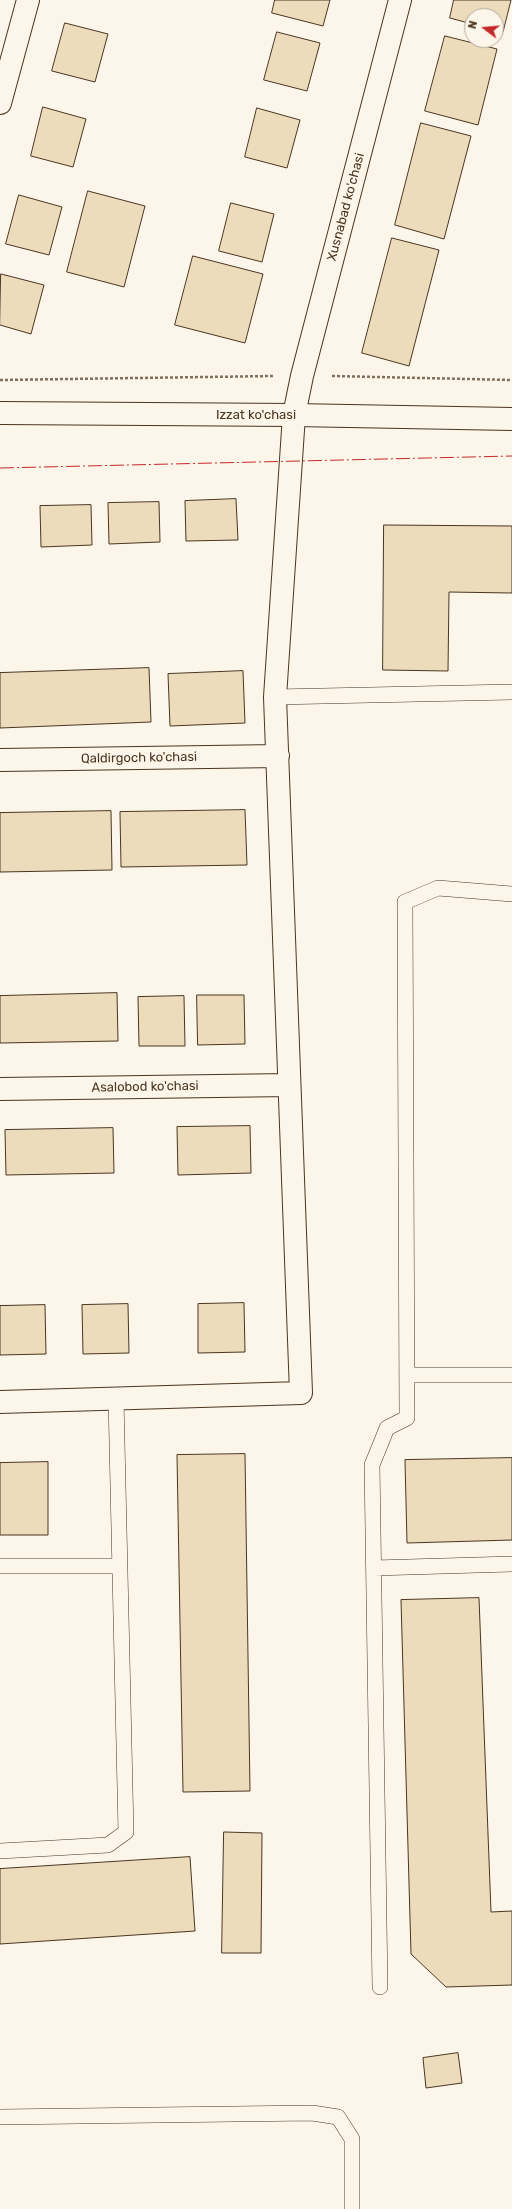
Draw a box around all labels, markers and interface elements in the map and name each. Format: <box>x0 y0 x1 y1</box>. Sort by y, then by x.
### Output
north arrow <box>464 8 504 48</box>
text: N <box>466 19 480 30</box>
street label: Xusnabad ko'chasi <box>324 151 368 263</box>
street label: Izzat ko'chasi <box>216 407 296 423</box>
street label: Qaldirgoch ko'chasi <box>81 749 197 767</box>
street label: Asalobod ko'chasi <box>91 1078 199 1096</box>

